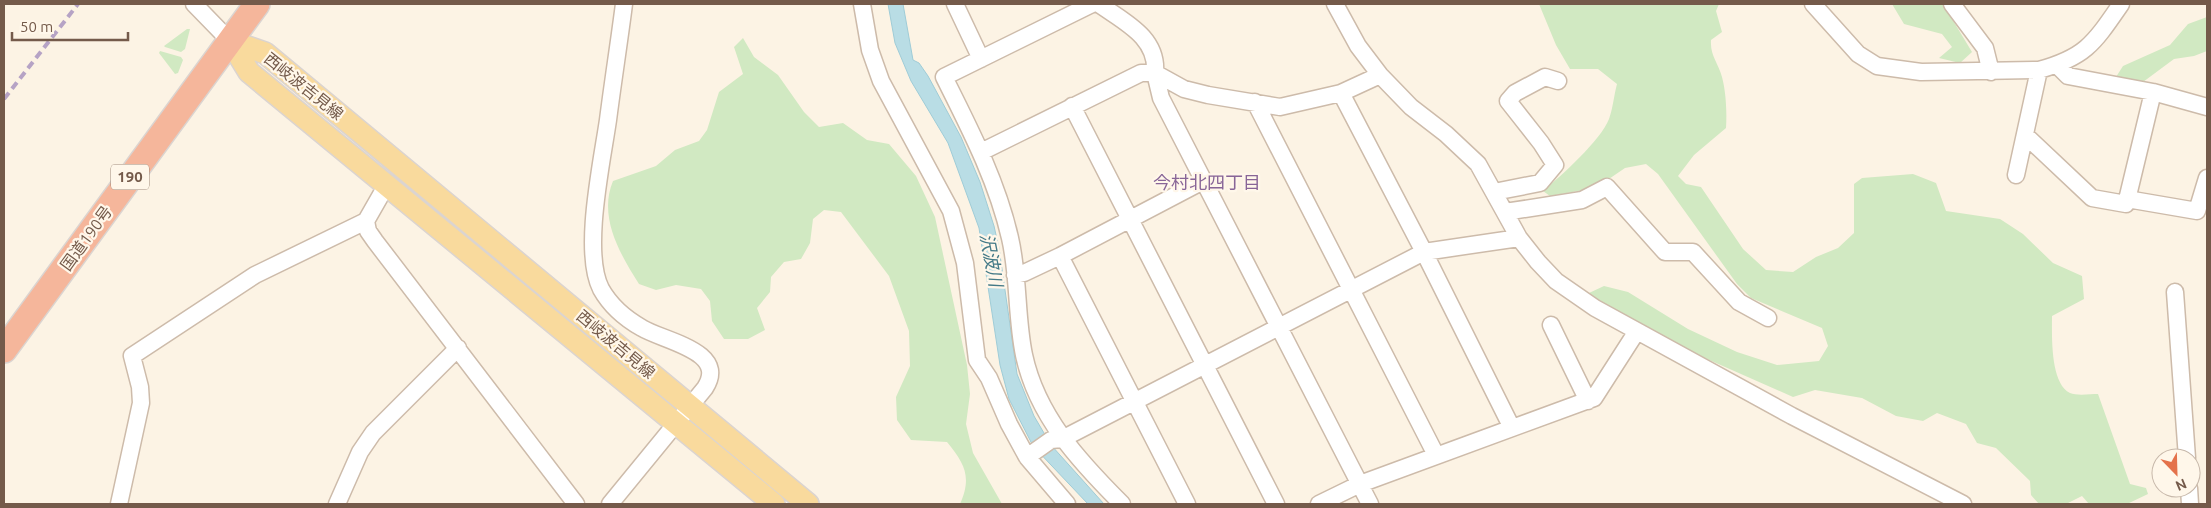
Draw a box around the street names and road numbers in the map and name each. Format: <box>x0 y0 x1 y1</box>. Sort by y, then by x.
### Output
street label: 西岐波吉見線 <box>261 49 347 123</box>
road number: 190 <box>111 164 149 190</box>
street label: 国道190号 <box>57 202 115 274</box>
street label: 西岐波吉見線 <box>573 306 659 382</box>

